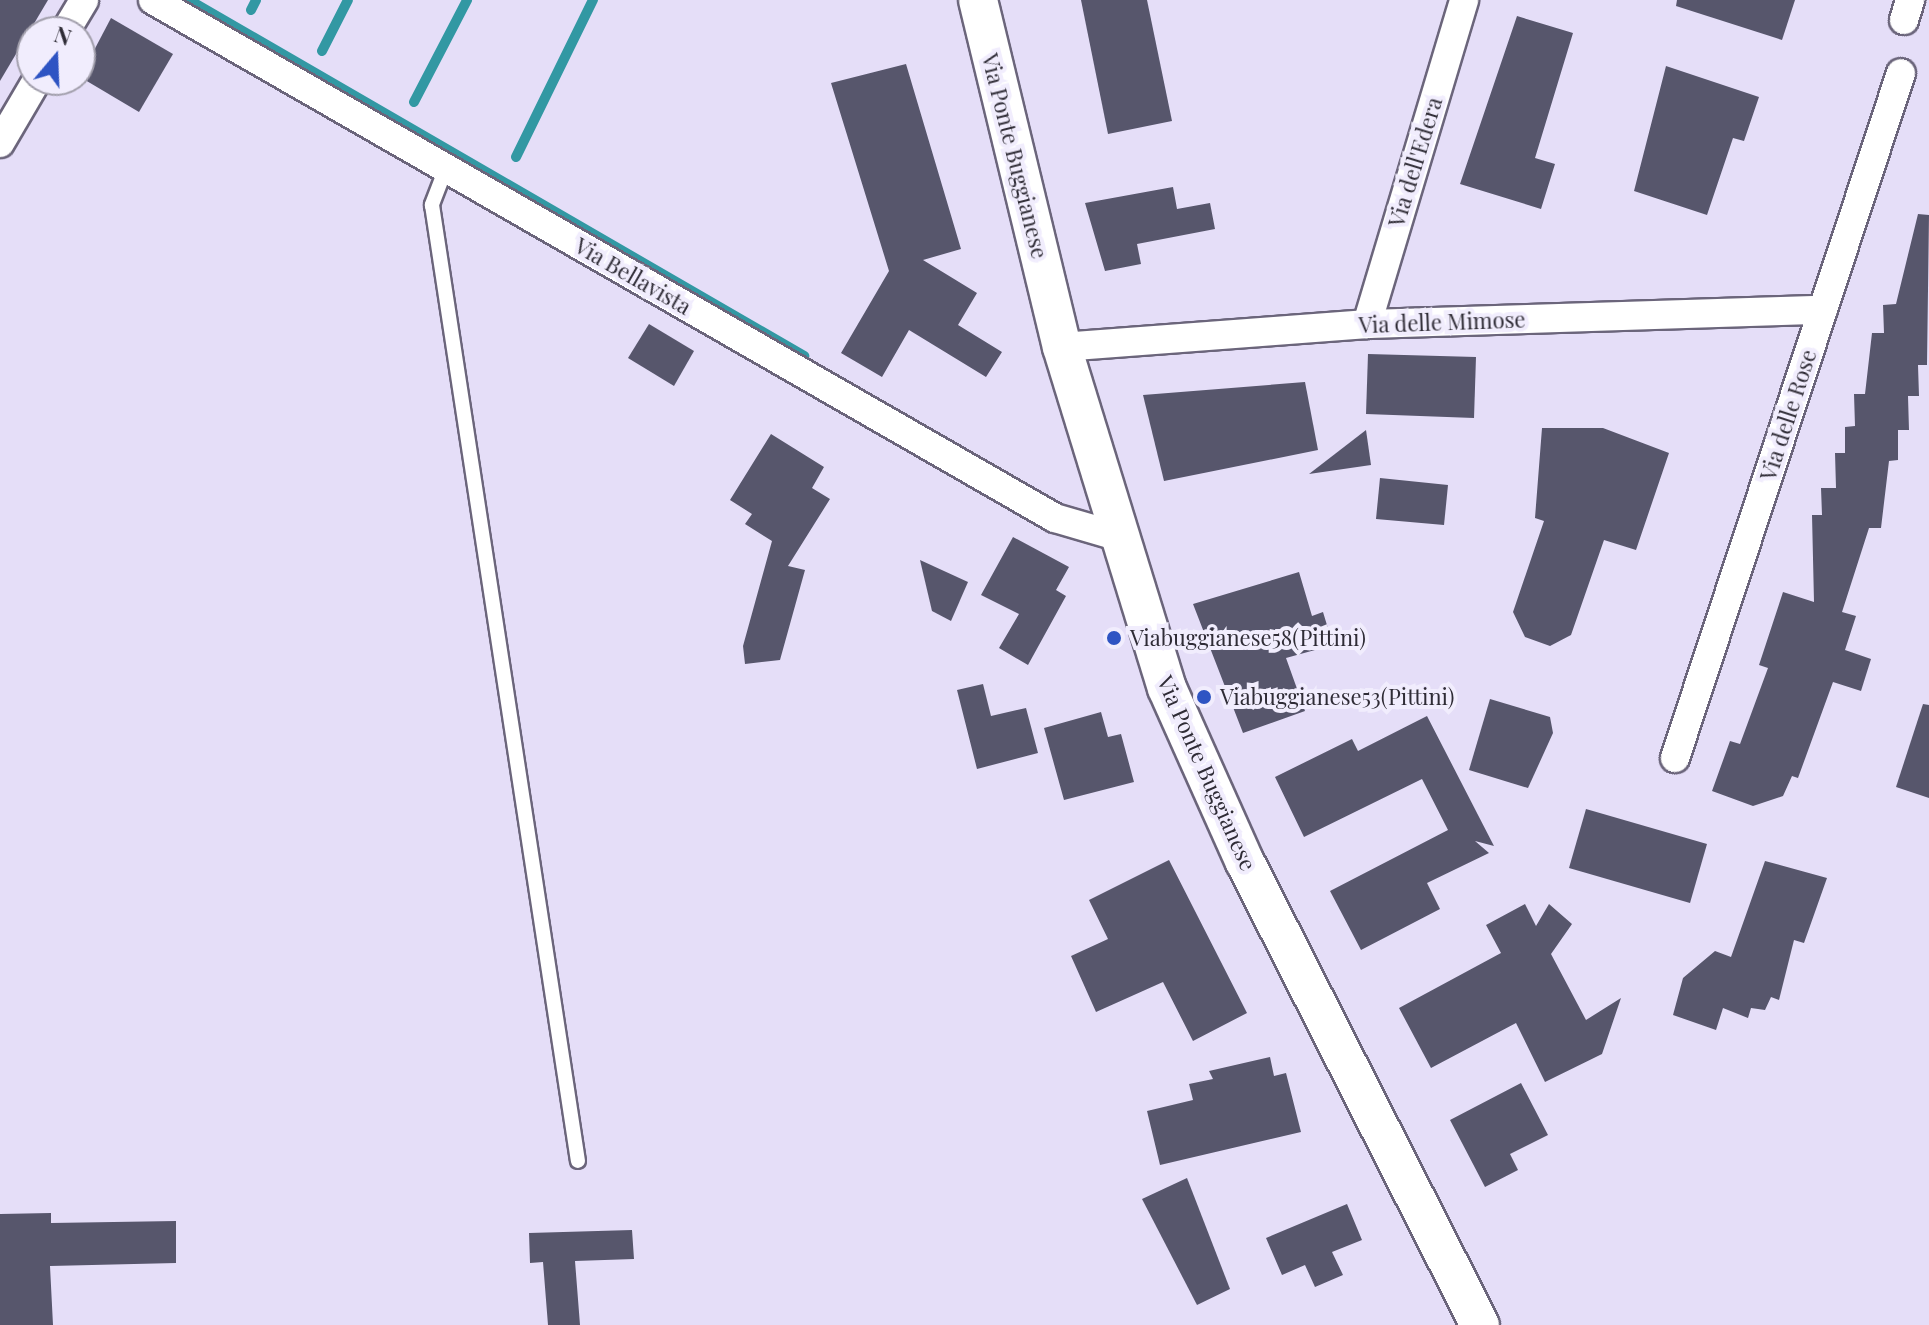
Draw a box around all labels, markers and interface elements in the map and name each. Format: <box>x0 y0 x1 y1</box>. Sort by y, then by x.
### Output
north arrow <box>16 16 96 96</box>
text: N <box>51 18 76 52</box>
street label: Via Ponte Buggianese <box>977 51 1053 261</box>
street label: Via dell'Edera <box>1383 94 1447 230</box>
street label: Via Bellavista <box>570 232 696 320</box>
street label: Via delle Mimose <box>1358 306 1526 338</box>
street label: Via delle Rose <box>1754 346 1822 484</box>
place label: Viabuggianese58(Pittini) <box>1130 625 1366 651</box>
marker: Viabuggianese58(Pittini) <box>1105 629 1123 647</box>
street label: Via Ponte Buggianese <box>1152 671 1262 875</box>
place label: Viabuggianese53(Pittini) <box>1220 684 1454 710</box>
marker: Viabuggianese53(Pittini) <box>1195 688 1213 706</box>

